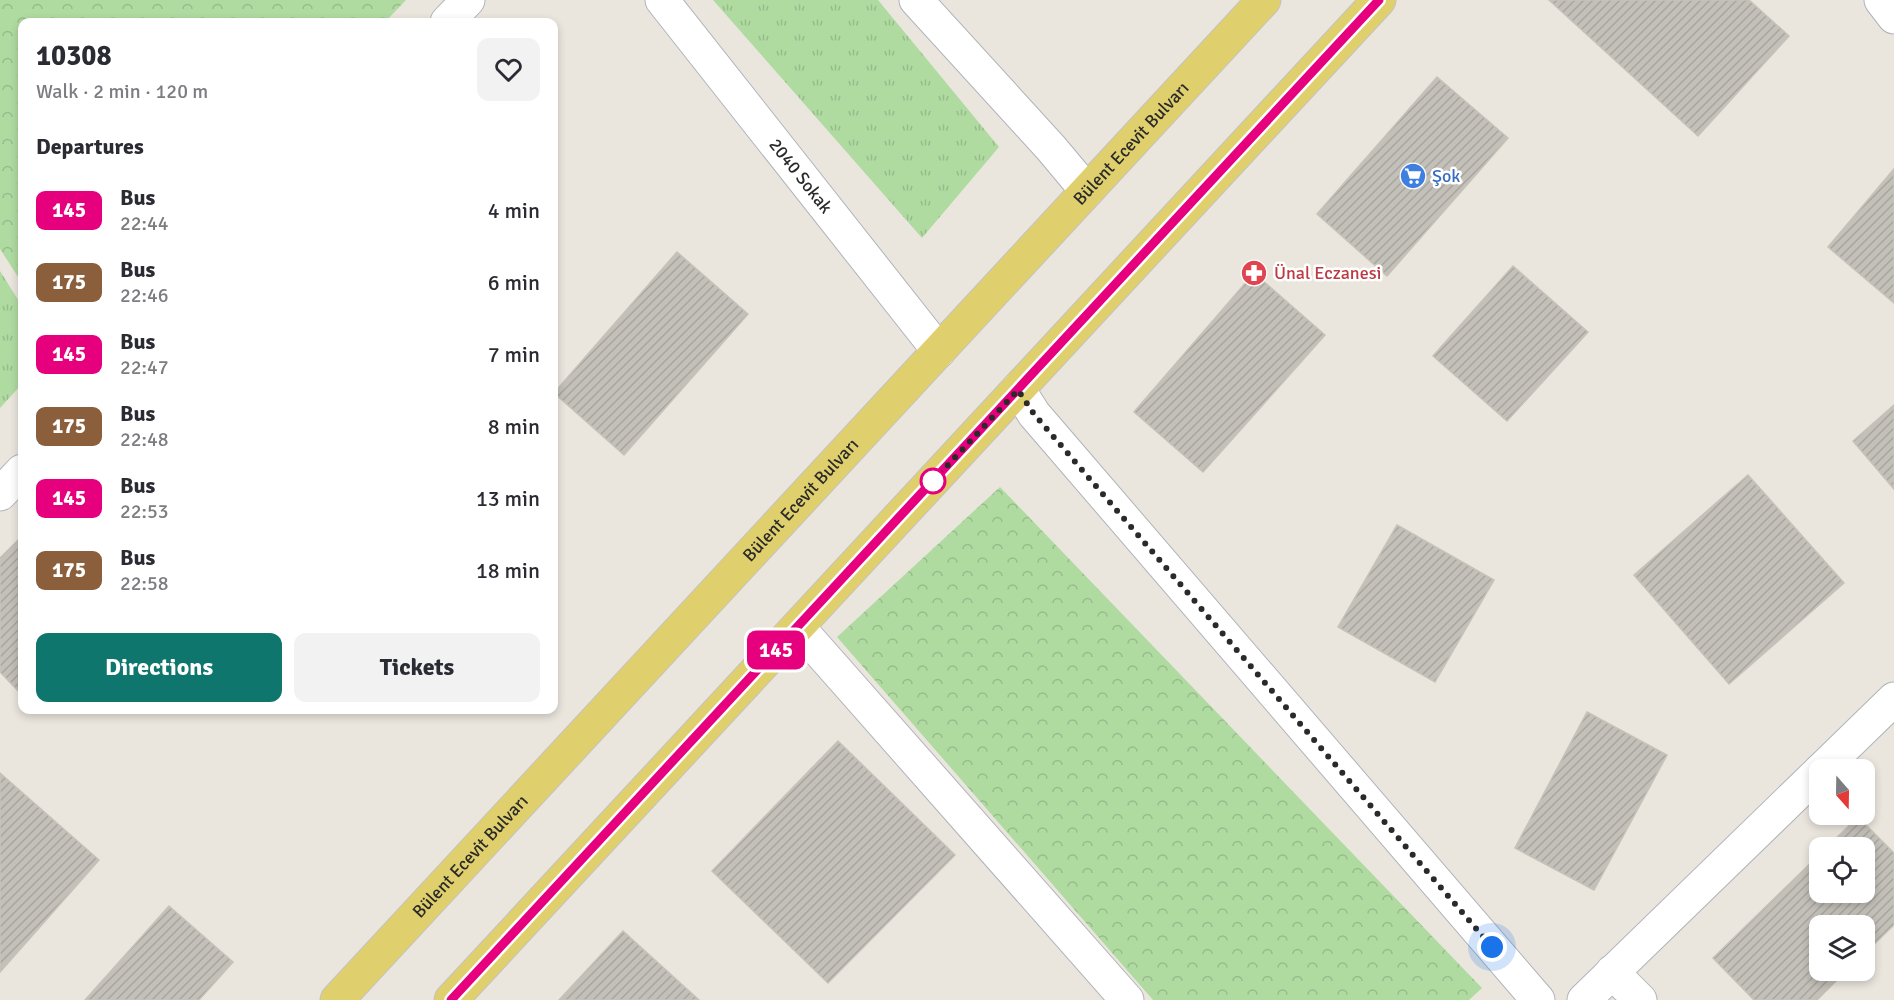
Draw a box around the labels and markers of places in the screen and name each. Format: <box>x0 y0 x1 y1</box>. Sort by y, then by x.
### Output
supermarket icon: Şok <box>1398 161 1428 191</box>
place label: Şok <box>1432 165 1460 187</box>
pharmacy icon: Ünal Eczanesi <box>1239 258 1269 288</box>
place label: Ünal Eczanesi <box>1274 262 1381 284</box>
unlabelled marker <box>920 468 946 494</box>

